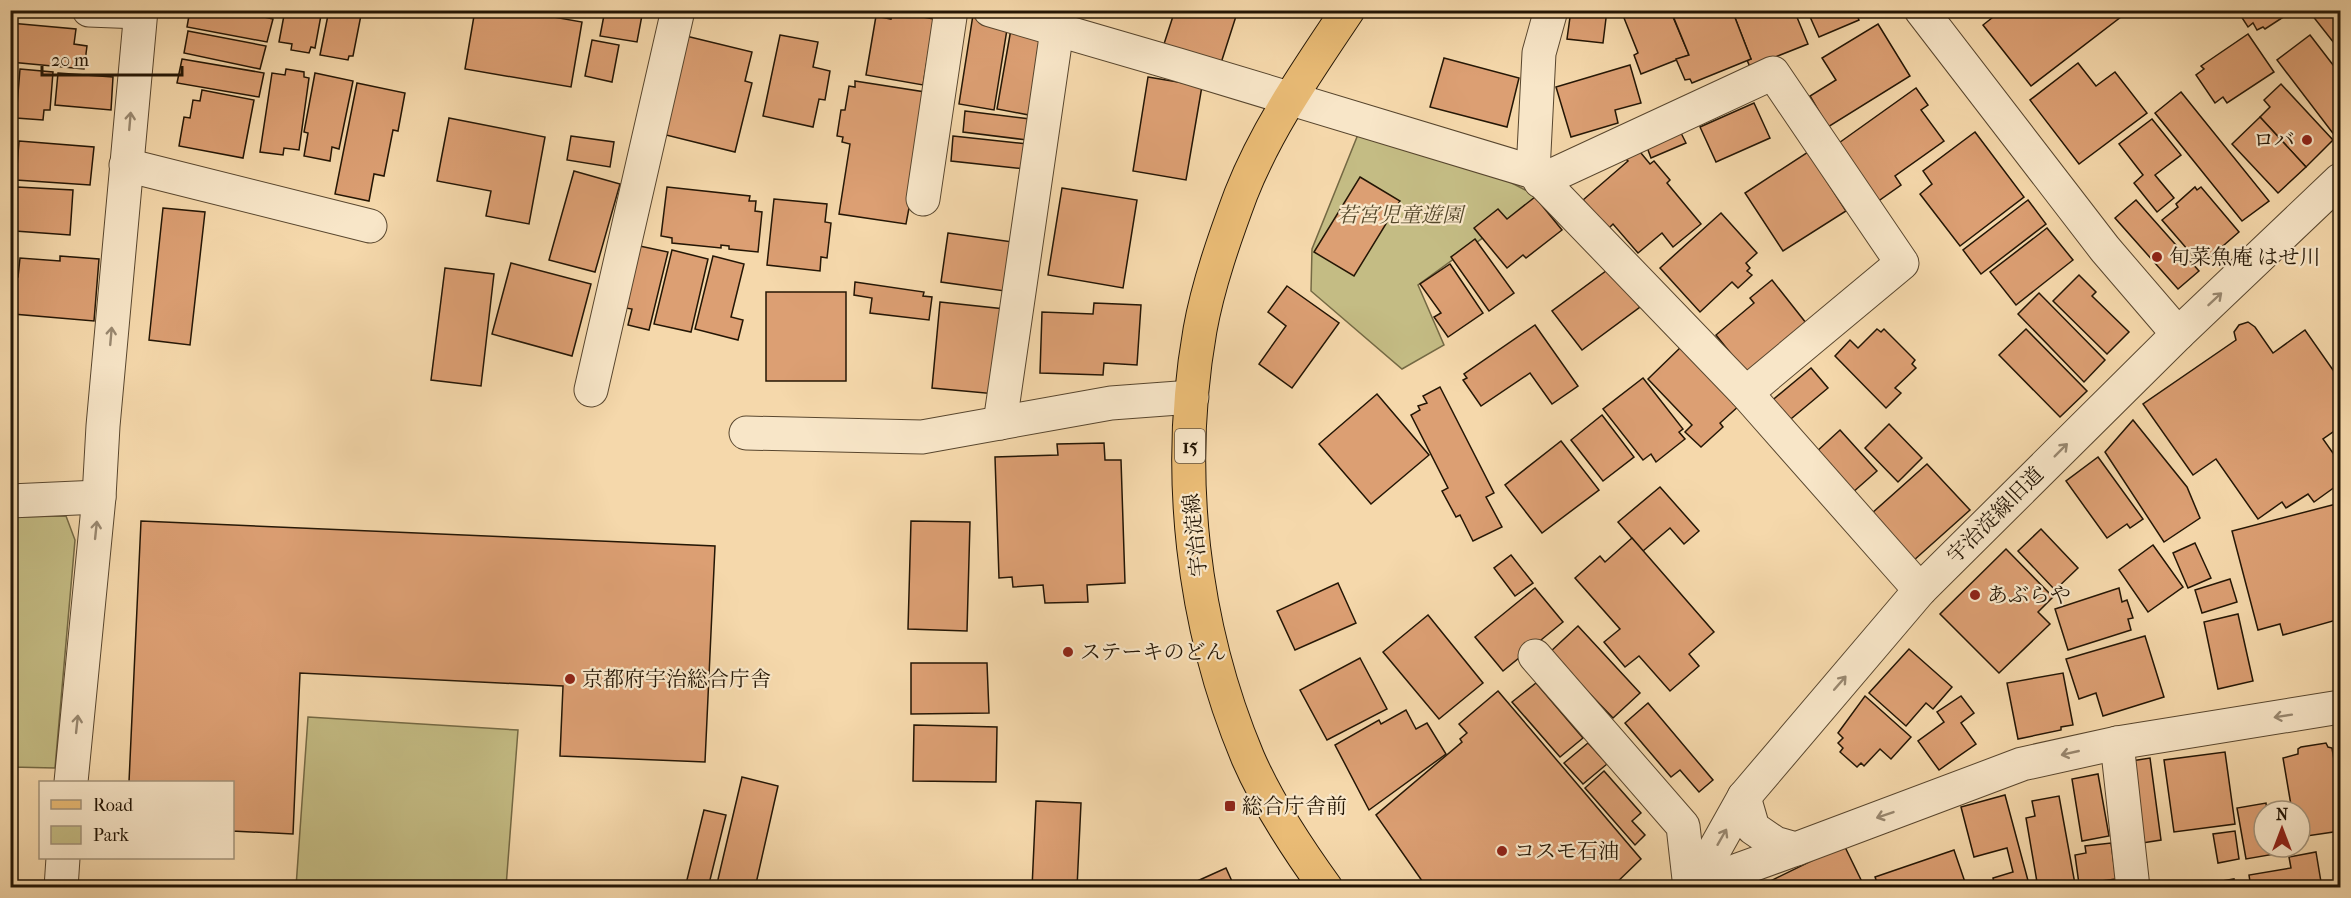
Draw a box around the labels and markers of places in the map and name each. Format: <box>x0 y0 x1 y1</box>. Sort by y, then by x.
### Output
place label: ロバ <box>2253 128 2295 152</box>
marker: ロバ <box>2300 133 2314 147</box>
place label: 旬菜魚庵 はせ川 <box>2169 245 2321 269</box>
marker: 旬菜魚庵 はせ川 <box>2150 250 2164 264</box>
place label: あぶらや <box>1987 583 2071 607</box>
marker: あぶらや <box>1968 588 1982 602</box>
place label: ステーキのどん <box>1080 640 1227 664</box>
marker: ステーキのどん <box>1061 645 1075 659</box>
place label: 京都府宇治総合庁舎 <box>582 667 771 691</box>
marker: 京都府宇治総合庁舎 <box>563 672 577 686</box>
place label: 総合庁舎前 <box>1242 794 1347 818</box>
marker: 総合庁舎前 <box>1223 799 1237 813</box>
place label: コスモ石油 <box>1514 839 1619 863</box>
marker: コスモ石油 <box>1495 844 1509 858</box>

